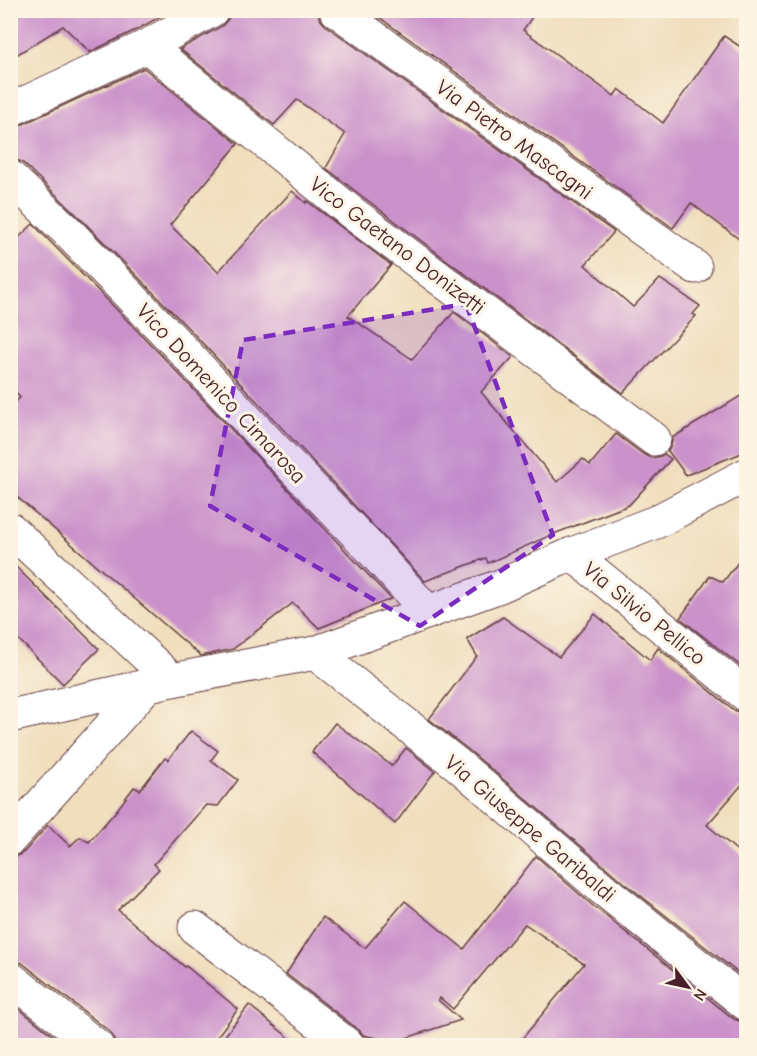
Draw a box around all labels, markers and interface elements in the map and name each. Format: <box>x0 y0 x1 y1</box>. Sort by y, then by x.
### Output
street label: Via Pietro Mascagni <box>431 74 598 205</box>
street label: Vico Gaetano Donizetti <box>305 171 490 320</box>
street label: Vico Domenico Cimarosa <box>131 298 311 489</box>
street label: Via Silvio Pellico <box>578 556 711 671</box>
street label: Via Giuseppe Garibaldi <box>440 750 621 908</box>
north arrow <box>658 957 718 1017</box>
text: N <box>689 985 710 1004</box>

